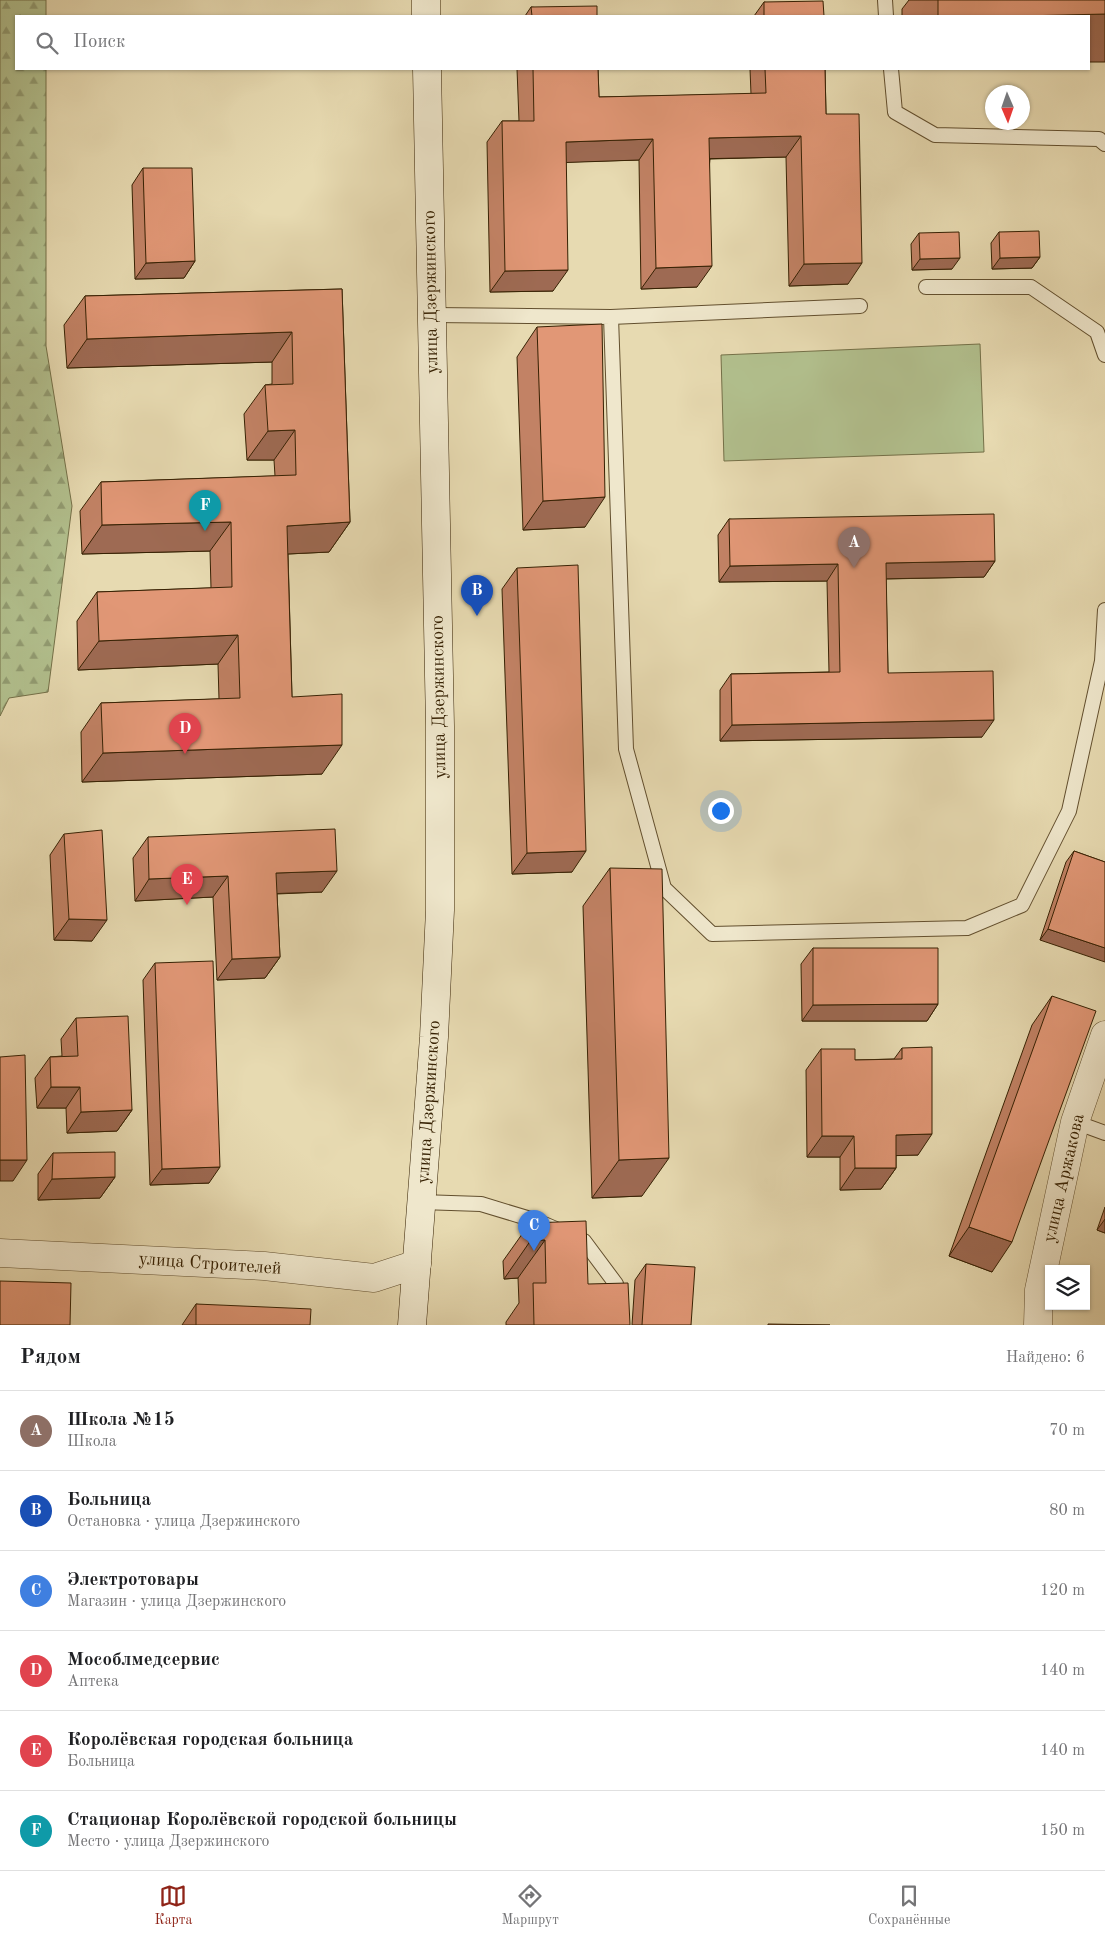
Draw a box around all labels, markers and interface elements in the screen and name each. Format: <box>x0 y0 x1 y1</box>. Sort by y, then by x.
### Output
search box <box>15 15 1090 70</box>
icon: search <box>33 29 61 57</box>
text: Поиск <box>73 33 125 52</box>
north arrow <box>985 85 1030 130</box>
street label: улица Дзержинского <box>421 210 441 374</box>
pin: F <box>189 490 221 531</box>
pin: A <box>838 527 870 568</box>
pin: B <box>461 575 493 616</box>
street label: улица Дзержинского <box>429 615 449 779</box>
pin: D <box>169 713 201 754</box>
your location <box>708 798 734 824</box>
pin: E <box>171 864 203 905</box>
street label: улица Дзержинского <box>414 1020 444 1184</box>
street label: улица Аржакова <box>1040 1112 1088 1244</box>
pin: C <box>518 1210 550 1251</box>
street label: улица Строителей <box>138 1250 282 1278</box>
map controls <box>1045 1265 1090 1310</box>
button: layers <box>1045 1265 1090 1310</box>
text: Рядом <box>20 1347 81 1368</box>
text: Найдено: 6 <box>1006 1350 1085 1366</box>
text: Школа №15 <box>67 1411 175 1430</box>
text: A <box>30 1423 42 1439</box>
text: 70 m <box>1049 1423 1085 1439</box>
text: Школа <box>67 1434 117 1450</box>
text: Больница <box>67 1491 151 1510</box>
text: B <box>30 1503 42 1519</box>
text: 80 m <box>1049 1503 1085 1519</box>
text: Остановка · улица Дзержинского <box>67 1514 300 1530</box>
text: Электротовары <box>67 1571 199 1590</box>
text: C <box>31 1583 41 1599</box>
text: 120 m <box>1040 1583 1085 1599</box>
text: Магазин · улица Дзержинского <box>67 1594 286 1610</box>
text: Мособлмедсервис <box>67 1651 220 1670</box>
text: D <box>30 1663 42 1679</box>
text: 140 m <box>1040 1663 1085 1679</box>
text: Аптека <box>67 1674 119 1690</box>
text: Королёвская городская больница <box>67 1731 353 1750</box>
text: E <box>30 1743 42 1759</box>
text: 140 m <box>1040 1743 1085 1759</box>
text: Больница <box>67 1754 135 1770</box>
text: Стационар Королёвской городской больницы <box>67 1811 457 1830</box>
text: F <box>31 1823 41 1839</box>
text: 150 m <box>1040 1823 1085 1839</box>
text: Место · улица Дзержинского <box>67 1834 269 1850</box>
tab: Карта <box>155 1882 192 1929</box>
tab: Маршрут <box>501 1882 559 1929</box>
tab: Сохранённые <box>868 1882 950 1929</box>

